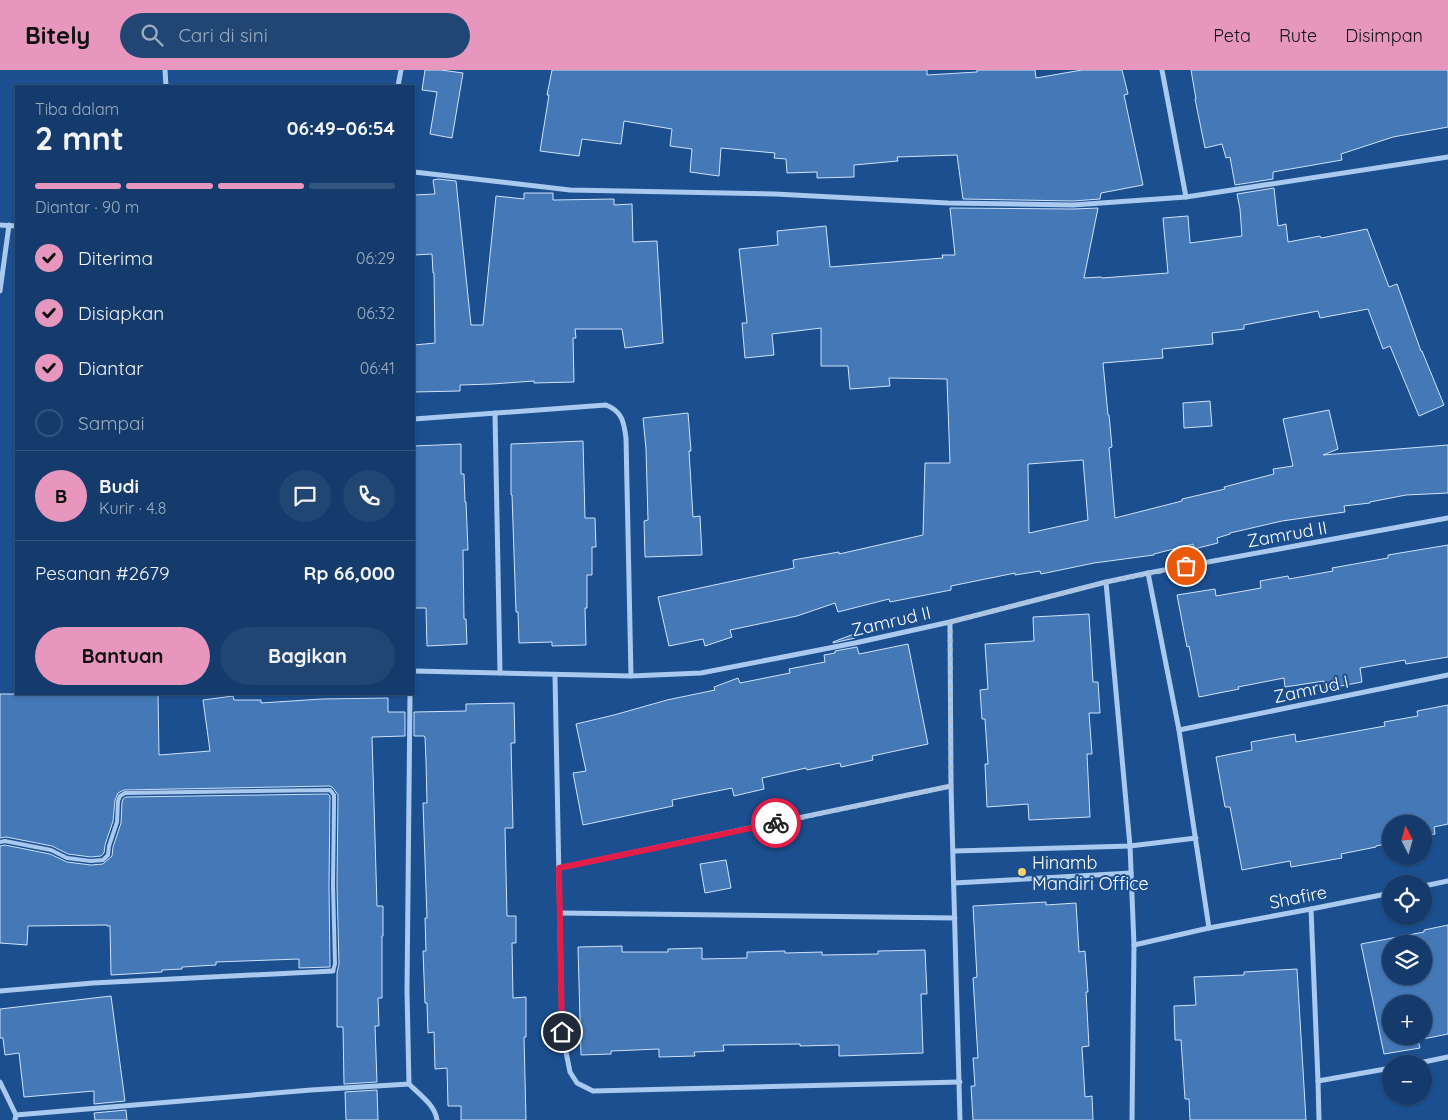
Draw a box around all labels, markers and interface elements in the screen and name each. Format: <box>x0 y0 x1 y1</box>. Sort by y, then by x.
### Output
search box <box>120 13 470 58</box>
text: Bitely <box>25 20 90 50</box>
icon: search <box>138 21 166 49</box>
text: Cari di sini <box>178 23 268 47</box>
text: Peta <box>1213 24 1251 47</box>
text: Rute <box>1279 24 1317 47</box>
text: Disimpan <box>1345 24 1423 47</box>
text: Tiba dalam <box>35 99 119 119</box>
text: 06:49–06:54 <box>287 116 395 140</box>
text: 2 mnt <box>35 118 124 158</box>
text: Diantar · 90 m <box>35 197 139 217</box>
icon: check <box>35 244 63 272</box>
text: Diterima <box>78 246 153 270</box>
text: 06:29 <box>356 248 395 268</box>
icon: check <box>35 299 63 327</box>
text: Disiapkan <box>78 301 164 325</box>
text: 06:32 <box>357 303 395 323</box>
icon: check <box>35 354 63 382</box>
text: Diantar <box>78 356 144 380</box>
text: 06:41 <box>360 358 395 378</box>
text: Sampai <box>78 411 145 435</box>
button: chat <box>279 470 331 522</box>
button: phone <box>343 470 395 522</box>
text: Budi <box>99 474 139 498</box>
text: B <box>55 484 67 508</box>
text: Kurir · 4.8 <box>99 498 166 518</box>
street label: Zamrud II <box>1245 516 1329 552</box>
pin <box>1165 545 1207 587</box>
icon: bag <box>1172 552 1200 580</box>
text: Pesanan #2679 <box>35 561 170 585</box>
text: Rp 66,000 <box>303 561 395 585</box>
street label: Zamrud II <box>849 601 933 641</box>
button: Bantuan <box>35 627 210 685</box>
button: Bagikan <box>220 627 395 685</box>
street label: Zamrud I <box>1271 670 1351 708</box>
courier <box>751 798 801 848</box>
icon: bike <box>762 809 790 837</box>
north arrow <box>1382 815 1432 865</box>
map controls <box>1382 815 1432 1105</box>
place label: Hinamb Mandiri Office <box>1032 851 1149 895</box>
marker: Hinamb Mandiri Office <box>1016 866 1028 878</box>
button: locate <box>1382 875 1432 925</box>
street label: Shafire <box>1267 880 1329 914</box>
button: layers <box>1382 935 1432 985</box>
button: + <box>1382 995 1432 1045</box>
pin <box>541 1011 583 1053</box>
icon: home <box>548 1018 576 1046</box>
button: − <box>1382 1055 1432 1105</box>

